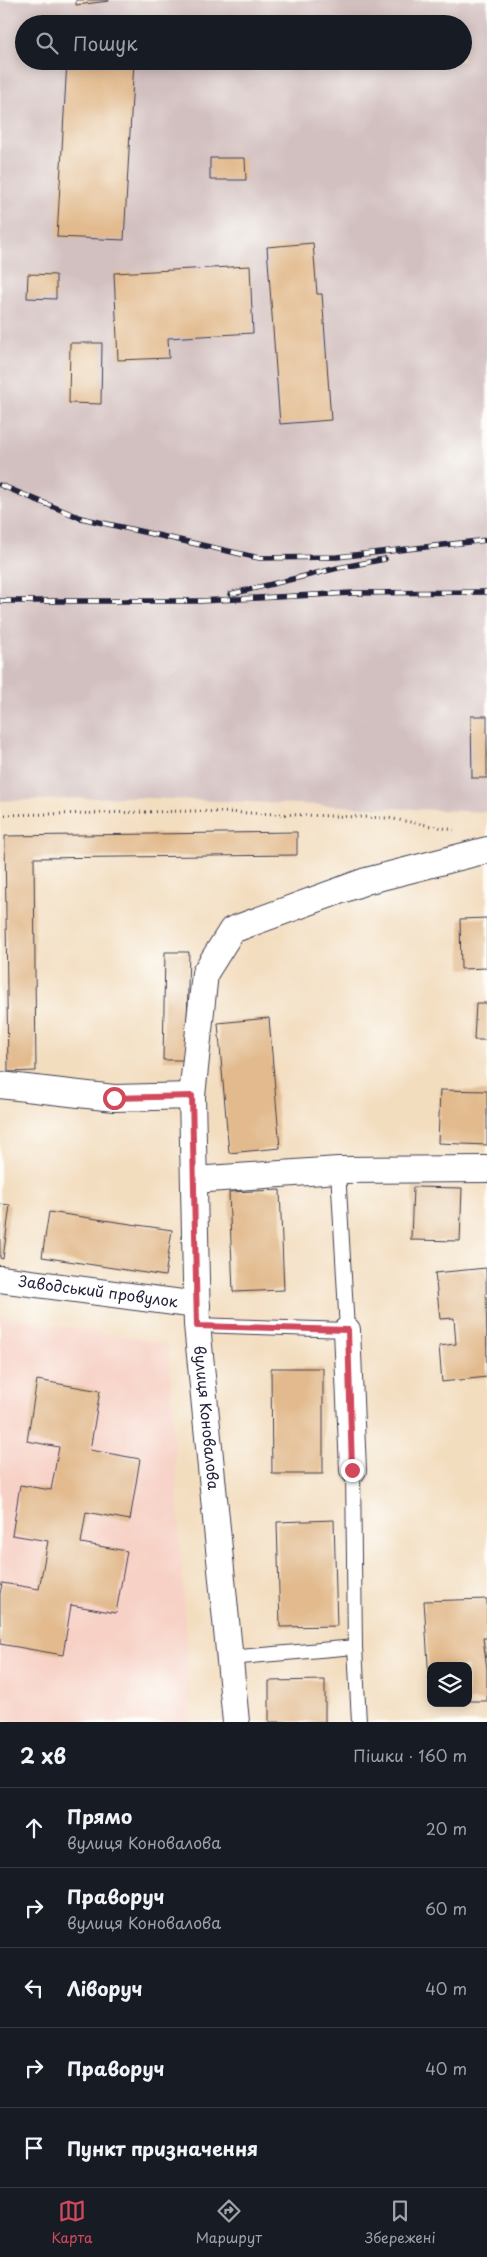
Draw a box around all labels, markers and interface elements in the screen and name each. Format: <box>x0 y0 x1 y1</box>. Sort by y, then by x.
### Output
search box <box>15 15 472 70</box>
icon: search <box>33 29 61 57</box>
text: Пошук <box>73 29 138 57</box>
route start <box>103 1087 126 1110</box>
street label: Заводський провулок <box>17 1269 179 1312</box>
street label: вулиця Коновалова <box>189 1344 226 1491</box>
route end <box>341 1459 364 1482</box>
map controls <box>427 1662 472 1707</box>
button: layers <box>427 1662 472 1707</box>
text: 2 хв <box>20 1739 66 1771</box>
text: Пішки · 160 m <box>353 1743 467 1767</box>
text: Прямо <box>67 1802 132 1830</box>
icon: ahead <box>20 1814 48 1842</box>
text: 20 m <box>426 1816 467 1840</box>
text: вулиця Коновалова <box>67 1830 221 1854</box>
text: Праворуч <box>67 1882 164 1910</box>
icon: right <box>20 1894 48 1922</box>
text: 60 m <box>425 1896 467 1920</box>
text: вулиця Коновалова <box>67 1910 221 1934</box>
icon: left <box>20 1974 48 2002</box>
text: Ліворуч <box>67 1974 143 2002</box>
text: 40 m <box>425 1976 467 2000</box>
icon: right <box>20 2054 48 2082</box>
text: Праворуч <box>67 2054 164 2082</box>
text: 40 m <box>425 2056 467 2080</box>
icon: arrive <box>20 2134 48 2162</box>
text: Пункт призначення <box>67 2134 258 2162</box>
tab: Карта <box>52 2197 93 2248</box>
tab: Маршрут <box>196 2197 262 2248</box>
tab: Збережені <box>365 2197 435 2248</box>

